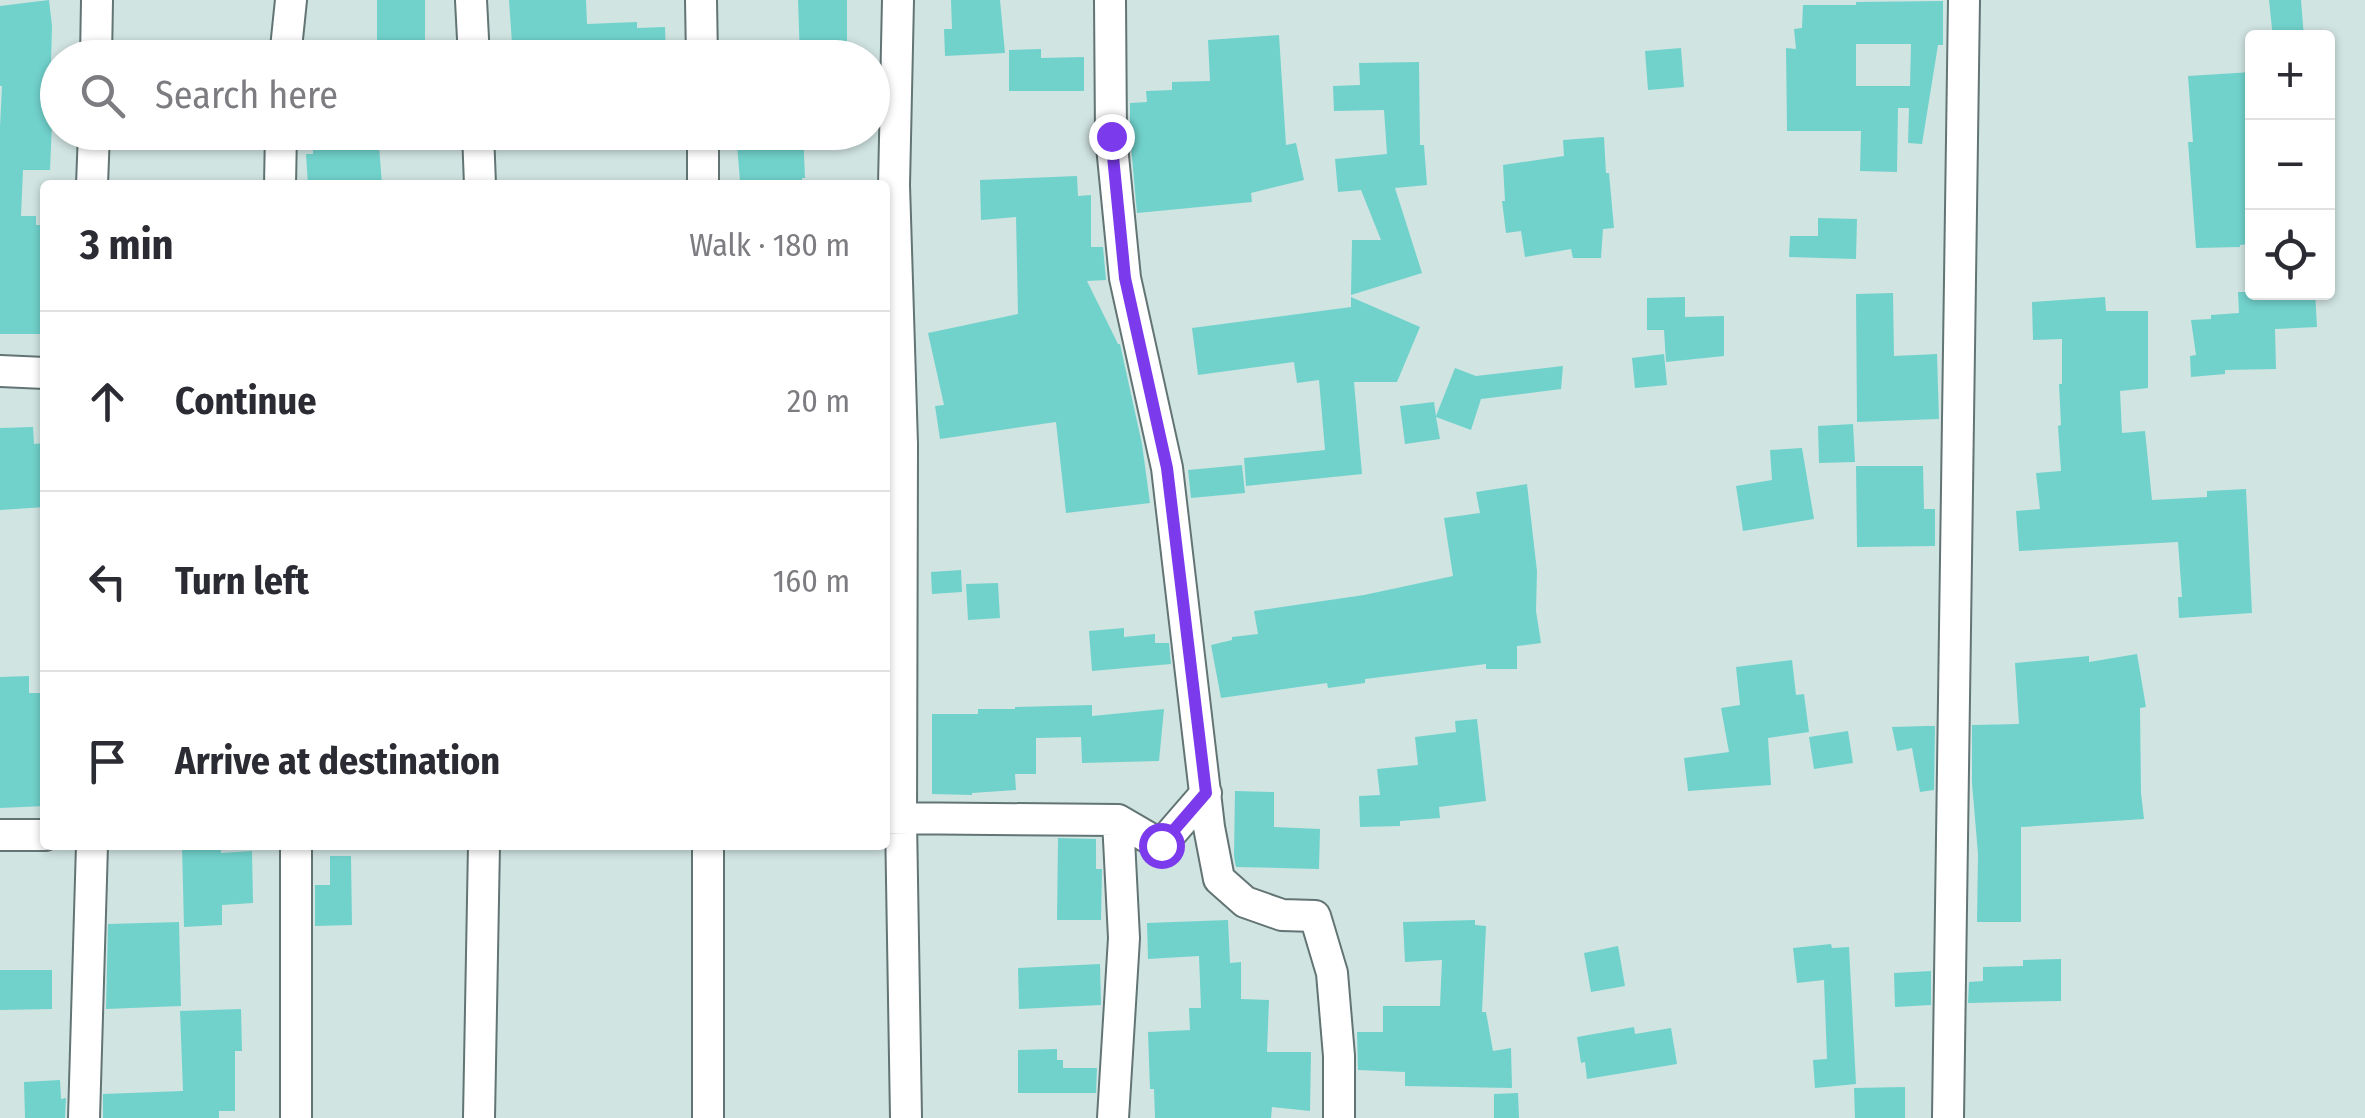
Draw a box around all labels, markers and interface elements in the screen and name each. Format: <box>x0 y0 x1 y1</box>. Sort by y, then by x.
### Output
map controls <box>2245 30 2335 300</box>
button: + <box>2245 30 2335 120</box>
search box <box>40 40 890 150</box>
icon: search <box>75 68 130 123</box>
text: Search here <box>155 72 338 118</box>
route end <box>1089 114 1135 160</box>
button: − <box>2245 120 2335 210</box>
button: locate <box>2245 210 2335 300</box>
text: 3 min <box>80 220 174 270</box>
text: Walk · 180 m <box>689 226 850 264</box>
icon: ahead <box>80 374 135 429</box>
text: Continue <box>175 378 316 424</box>
text: 20 m <box>787 382 850 420</box>
icon: left <box>80 554 135 609</box>
text: Turn left <box>175 558 309 604</box>
text: 160 m <box>773 562 850 600</box>
icon: arrive <box>80 734 135 789</box>
text: Arrive at destination <box>175 738 500 784</box>
route start <box>1139 823 1185 869</box>

